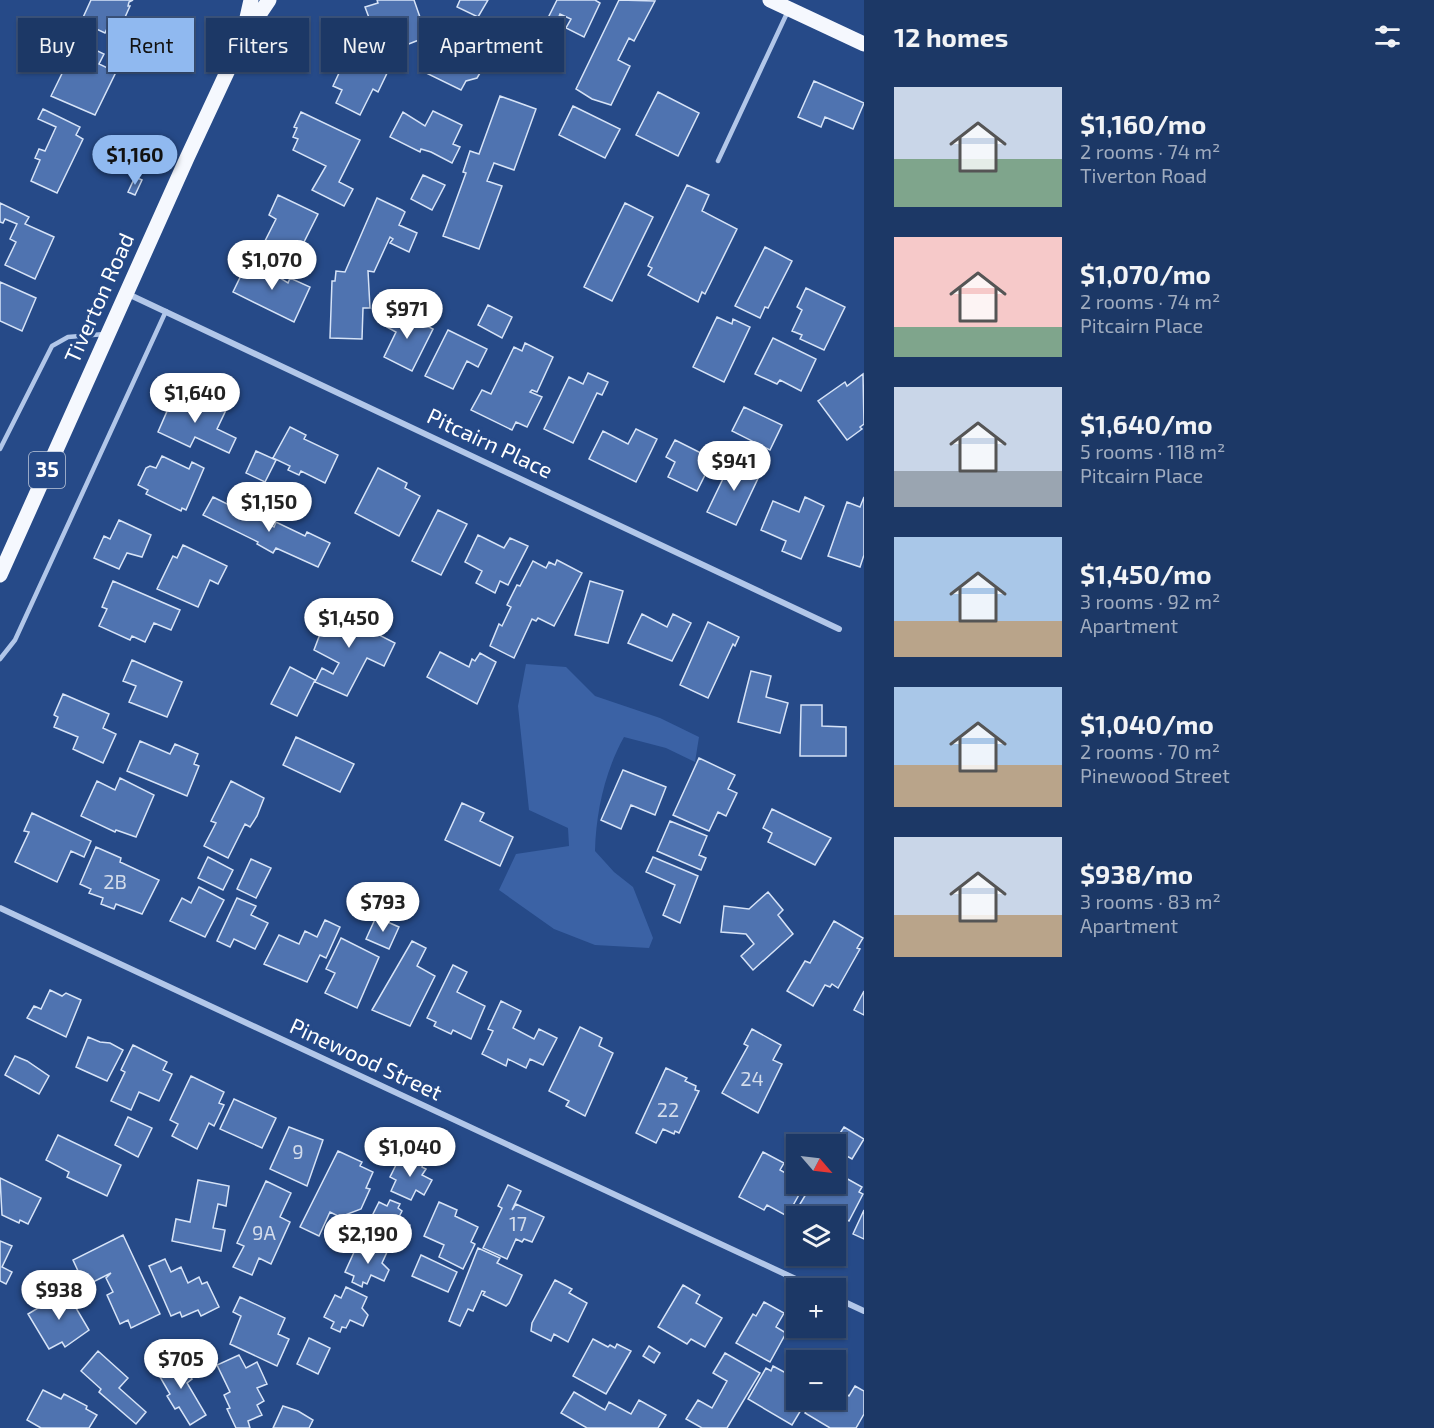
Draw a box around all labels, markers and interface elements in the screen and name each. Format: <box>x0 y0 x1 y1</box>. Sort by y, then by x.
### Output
chip: Buy <box>18 18 96 72</box>
chip: Rent <box>108 18 194 72</box>
chip: Filters <box>206 18 309 72</box>
chip: New <box>321 18 407 72</box>
chip: Apartment <box>419 18 564 72</box>
icon: filters <box>1371 20 1404 53</box>
text: 12 homes <box>894 21 1008 52</box>
text: $1,160/mo <box>1080 108 1206 139</box>
icon: home <box>942 111 1014 183</box>
pin: $1,160 <box>86 135 184 186</box>
text: 2 rooms · 74 m² <box>1080 139 1220 163</box>
text: $1,160 <box>106 142 164 166</box>
text: Tiverton Road <box>1080 163 1207 187</box>
street label: Tiverton Road <box>58 229 138 367</box>
pin: $1,070 <box>223 240 321 291</box>
text: $1,070 <box>242 247 302 271</box>
text: $1,070/mo <box>1080 258 1211 289</box>
icon: home <box>942 261 1014 333</box>
pin: $971 <box>371 289 443 340</box>
text: 2 rooms · 74 m² <box>1080 289 1220 313</box>
text: $971 <box>386 296 428 320</box>
text: Pitcairn Place <box>1080 313 1203 337</box>
pin: $1,640 <box>146 373 244 424</box>
text: $1,640 <box>164 380 226 404</box>
street label: Pitcairn Place <box>423 402 557 483</box>
text: $1,640/mo <box>1080 408 1213 439</box>
icon: home <box>942 411 1014 483</box>
text: 5 rooms · 118 m² <box>1080 439 1225 463</box>
pin: $941 <box>698 441 770 492</box>
text: $941 <box>712 448 756 472</box>
road number: 35 <box>29 452 65 488</box>
text: Pitcairn Place <box>1080 463 1203 487</box>
pin: $1,150 <box>220 482 318 533</box>
text: $1,150 <box>241 489 297 513</box>
text: $1,450/mo <box>1080 558 1212 589</box>
icon: home <box>942 561 1014 633</box>
text: 3 rooms · 92 m² <box>1080 589 1220 613</box>
pin: $1,450 <box>300 598 398 649</box>
text: $1,450 <box>318 605 380 629</box>
text: Apartment <box>1080 613 1178 637</box>
text: $1,040/mo <box>1080 708 1214 739</box>
icon: home <box>942 711 1014 783</box>
text: 2 rooms · 70 m² <box>1080 739 1220 763</box>
text: Pinewood Street <box>1080 763 1230 787</box>
text: $938/mo <box>1080 858 1193 889</box>
icon: home <box>942 861 1014 933</box>
house number: 2B <box>103 869 127 893</box>
pin: $793 <box>347 882 419 933</box>
text: $793 <box>360 889 406 913</box>
text: 3 rooms · 83 m² <box>1080 889 1221 913</box>
text: Apartment <box>1080 913 1178 937</box>
street label: Pinewood Street <box>286 1011 447 1105</box>
house number: 24 <box>740 1066 764 1090</box>
house number: 22 <box>657 1097 679 1121</box>
pin: $1,040 <box>361 1127 459 1178</box>
text: $1,040 <box>378 1134 442 1158</box>
north arrow <box>786 1134 846 1194</box>
map controls <box>786 1134 846 1410</box>
house number: 9 <box>292 1139 304 1163</box>
button: layers <box>786 1206 846 1266</box>
house number: 17 <box>509 1211 527 1235</box>
pin: $2,190 <box>319 1214 417 1265</box>
house number: 9A <box>252 1220 276 1244</box>
text: $2,190 <box>338 1221 398 1245</box>
pin: $938 <box>23 1270 95 1321</box>
text: $938 <box>35 1277 83 1301</box>
button: + <box>786 1278 846 1338</box>
pin: $705 <box>145 1339 217 1390</box>
text: $705 <box>158 1346 204 1370</box>
button: − <box>786 1350 846 1410</box>

